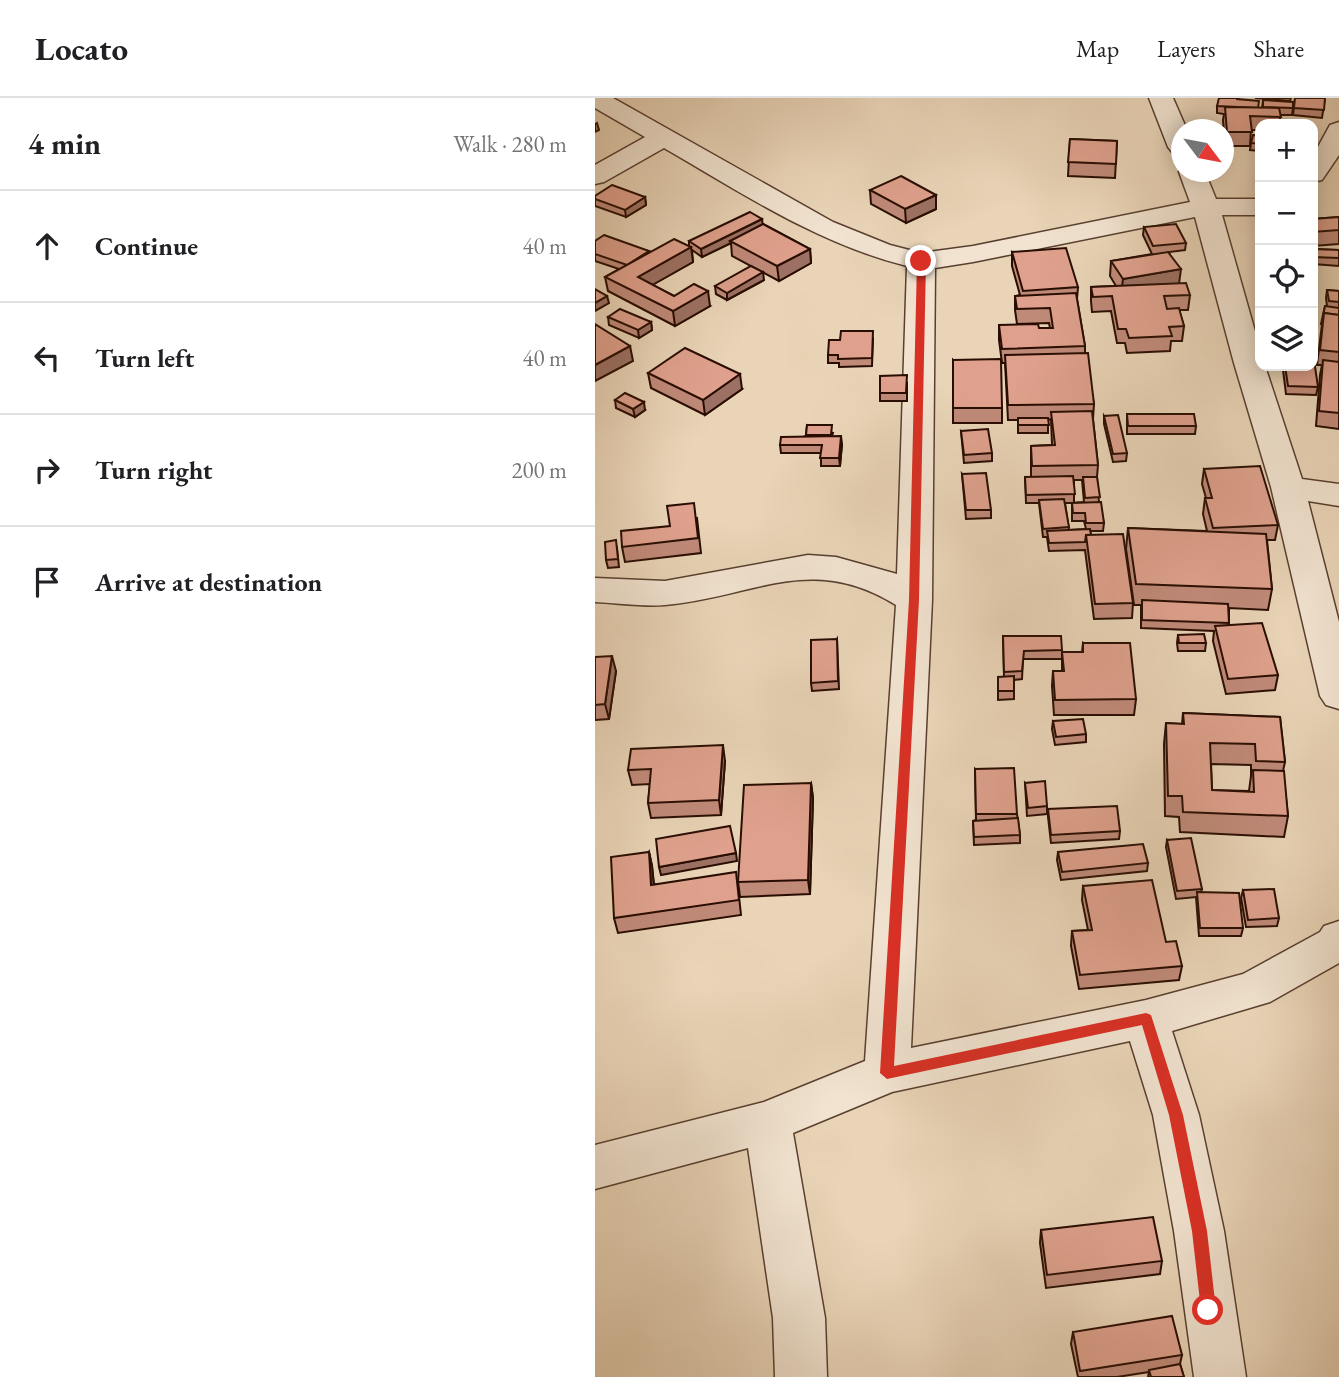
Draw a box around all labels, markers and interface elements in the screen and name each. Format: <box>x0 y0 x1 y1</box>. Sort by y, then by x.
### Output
text: Locato <box>35 27 128 70</box>
text: Map <box>1076 33 1119 64</box>
text: Layers <box>1157 33 1216 64</box>
text: Share <box>1254 33 1304 64</box>
north arrow <box>1171 119 1234 182</box>
map controls <box>1255 119 1318 371</box>
button: + <box>1255 119 1318 182</box>
text: 4 min <box>28 124 101 163</box>
text: Walk · 280 m <box>453 129 567 159</box>
button: − <box>1255 182 1318 245</box>
icon: ahead <box>28 227 66 265</box>
text: Continue <box>95 229 198 263</box>
text: 40 m <box>522 231 567 261</box>
route end <box>905 245 936 276</box>
button: locate <box>1255 245 1318 308</box>
button: layers <box>1255 308 1318 371</box>
icon: left <box>28 339 66 377</box>
text: Turn left <box>95 341 194 375</box>
text: 40 m <box>522 343 567 373</box>
icon: right <box>28 451 66 489</box>
text: Turn right <box>95 453 213 487</box>
text: 200 m <box>511 455 567 485</box>
icon: arrive <box>28 563 66 601</box>
text: Arrive at destination <box>95 565 322 599</box>
route start <box>1192 1294 1223 1325</box>

